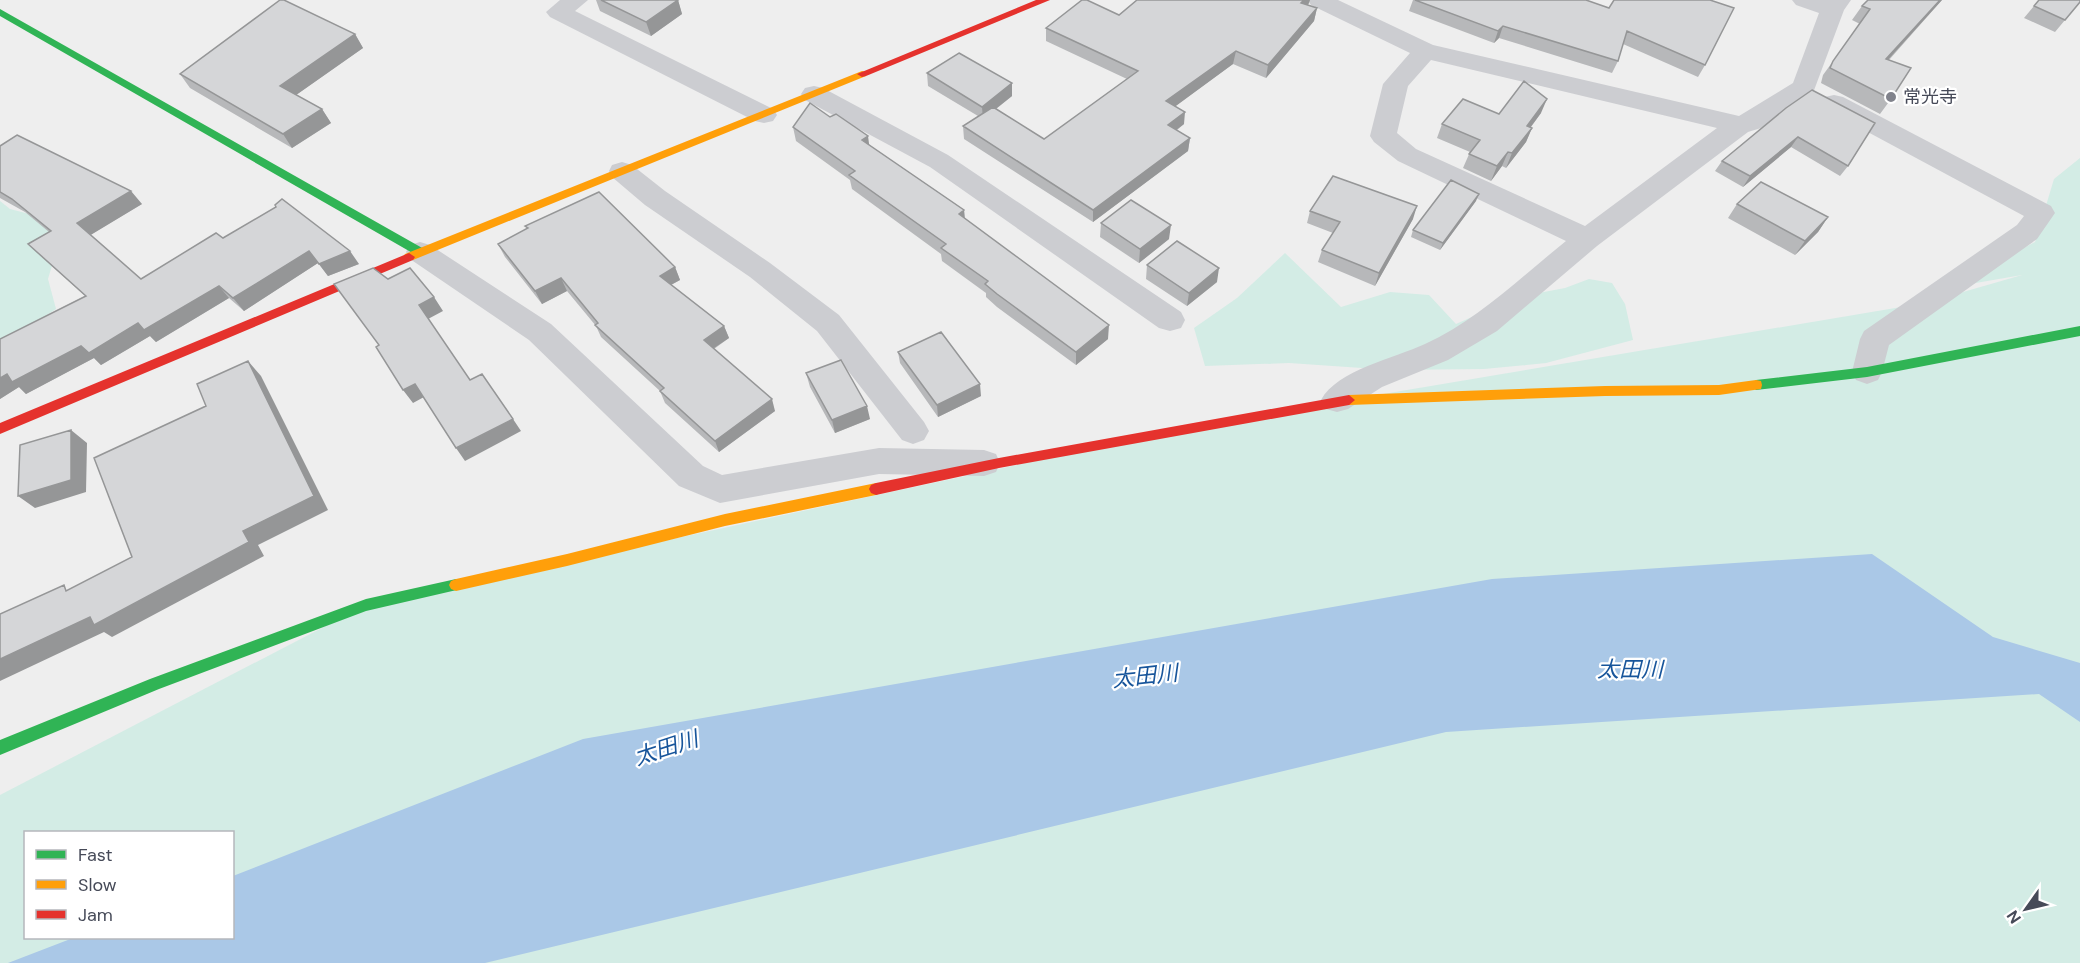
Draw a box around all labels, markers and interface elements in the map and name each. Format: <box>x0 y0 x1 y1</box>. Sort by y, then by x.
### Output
place label: 常光寺 <box>1903 85 1957 109</box>
marker: 常光寺 <box>1884 90 1898 104</box>
water label: 太田川 <box>1597 655 1665 684</box>
water label: 太田川 <box>1111 658 1181 694</box>
water label: 太田川 <box>630 723 704 772</box>
legend <box>24 831 234 939</box>
text: Fast <box>78 843 113 867</box>
text: Slow <box>78 873 117 897</box>
north arrow <box>1996 879 2056 939</box>
text: Jam <box>78 903 113 927</box>
text: N <box>2002 906 2026 928</box>

